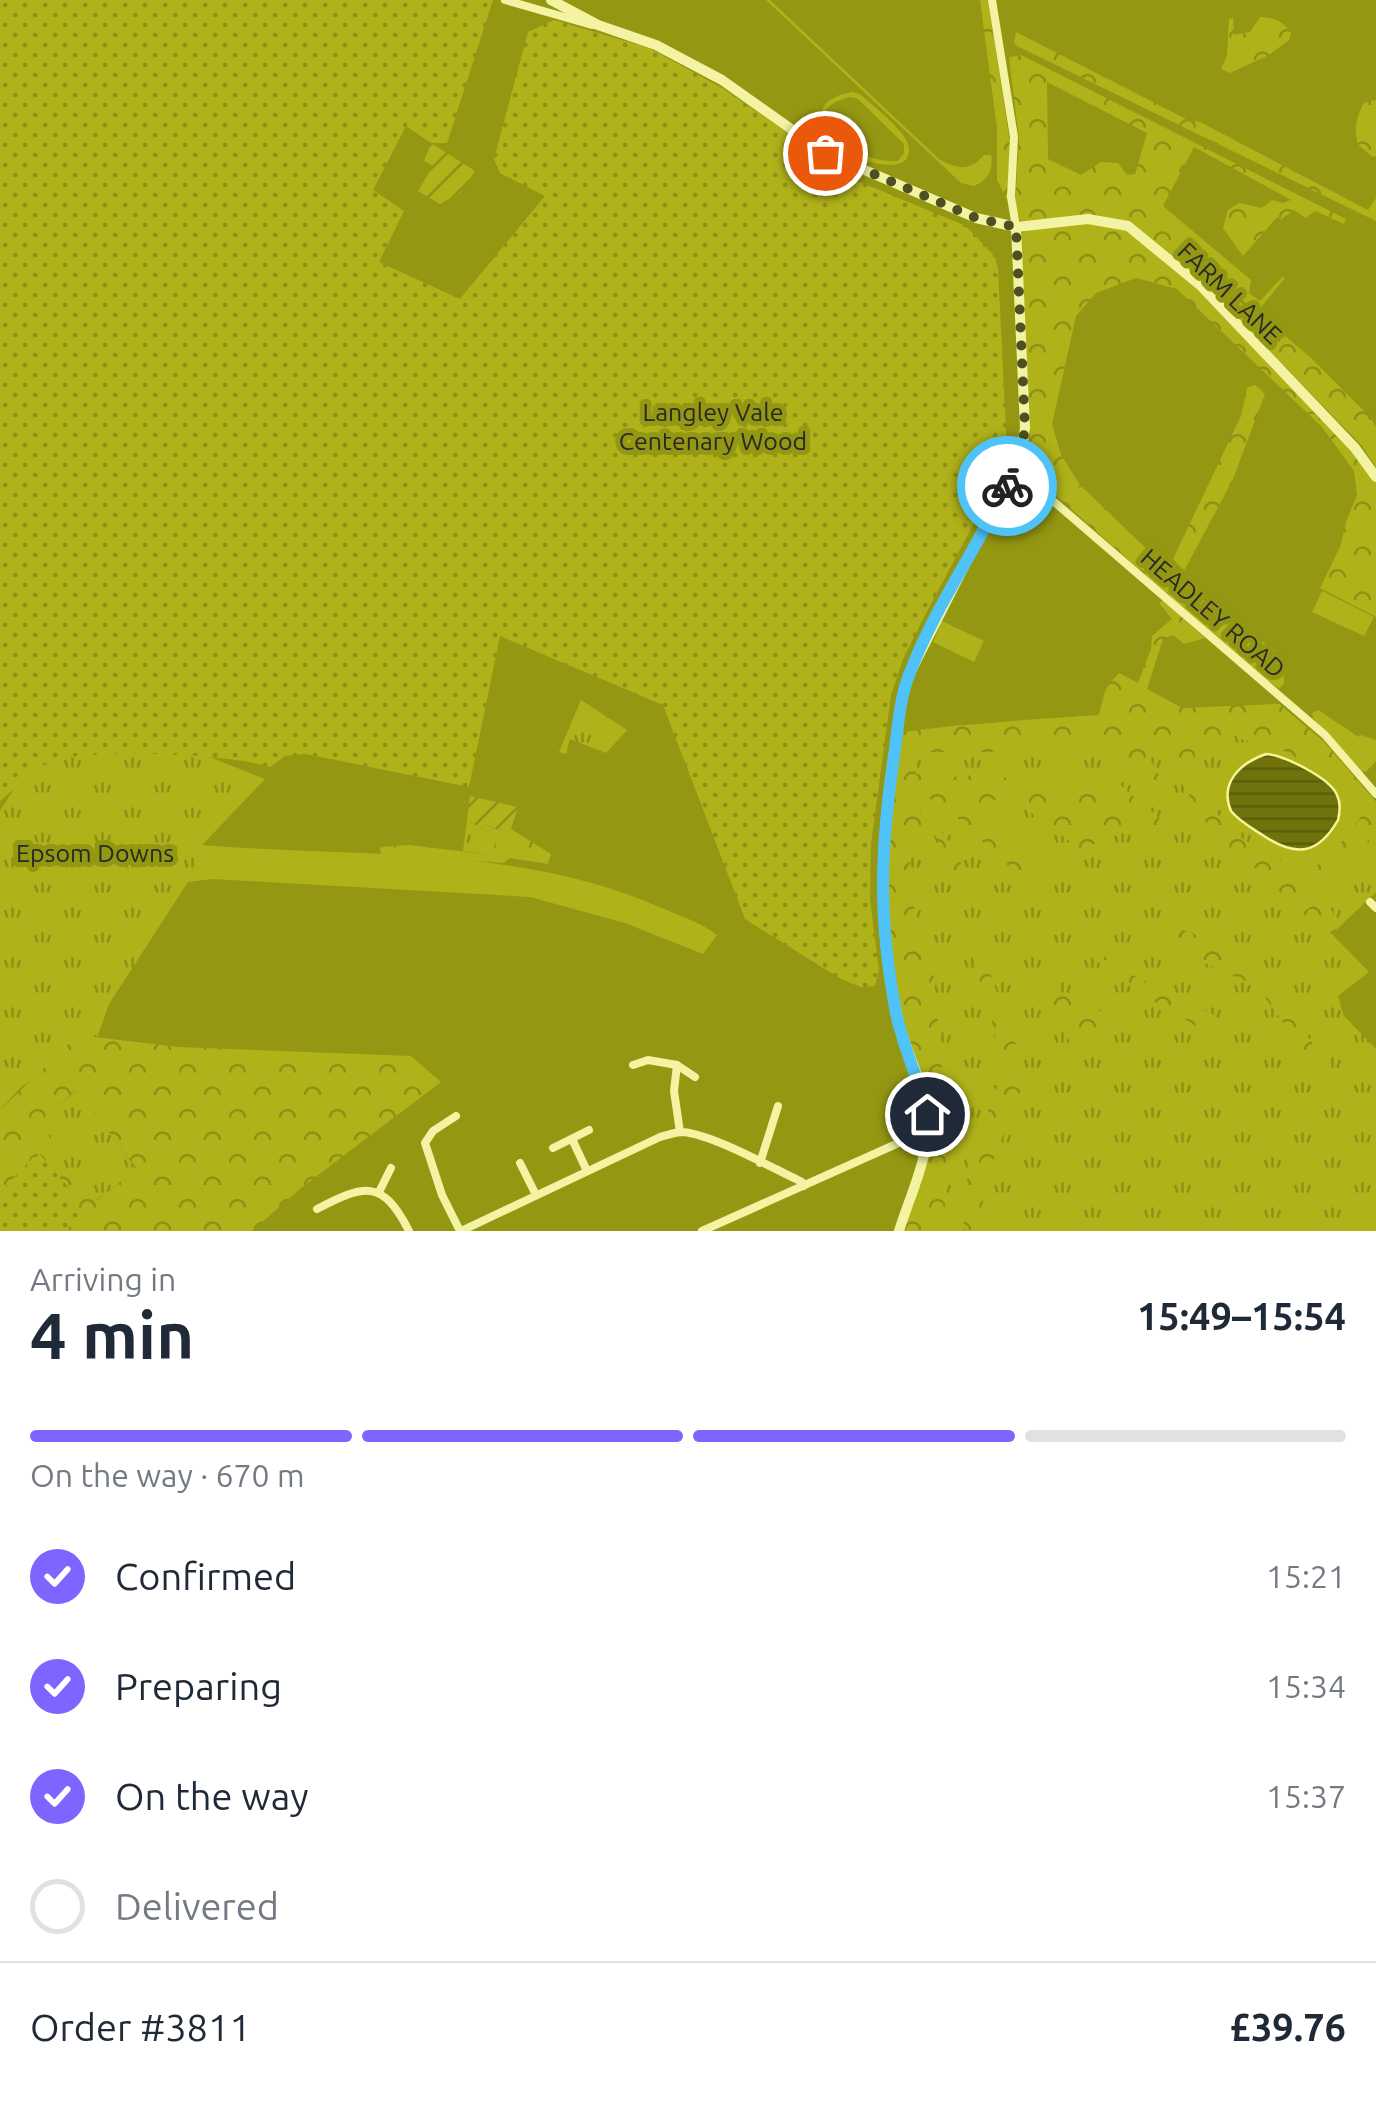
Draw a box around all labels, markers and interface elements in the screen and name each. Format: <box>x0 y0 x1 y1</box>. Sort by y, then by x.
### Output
pin <box>783 111 868 196</box>
icon: bag <box>798 126 853 181</box>
street label: FARM LANE <box>1172 237 1288 349</box>
park label: Langley Vale Centenary Wood <box>619 398 807 455</box>
courier <box>957 436 1057 536</box>
icon: bike <box>980 459 1035 514</box>
street label: HEADLEY ROAD <box>1135 543 1291 683</box>
park label: Epsom Downs <box>16 839 174 867</box>
pin <box>885 1072 970 1157</box>
icon: home <box>900 1087 955 1142</box>
text: Arriving in <box>30 1261 176 1297</box>
text: 15:49–15:54 <box>1137 1295 1346 1337</box>
text: 4 min <box>30 1298 194 1371</box>
text: On the way · 670 m <box>30 1457 305 1493</box>
icon: check <box>30 1549 85 1604</box>
text: Confirmed <box>115 1555 296 1597</box>
text: 15:21 <box>1266 1558 1346 1594</box>
icon: check <box>30 1659 85 1714</box>
text: Preparing <box>115 1665 282 1707</box>
text: 15:34 <box>1266 1668 1346 1704</box>
icon: check <box>30 1769 85 1824</box>
text: On the way <box>115 1775 308 1817</box>
text: 15:37 <box>1266 1778 1346 1814</box>
text: Delivered <box>115 1885 279 1927</box>
text: Order #3811 <box>30 2006 251 2048</box>
text: £39.76 <box>1229 2006 1346 2048</box>

